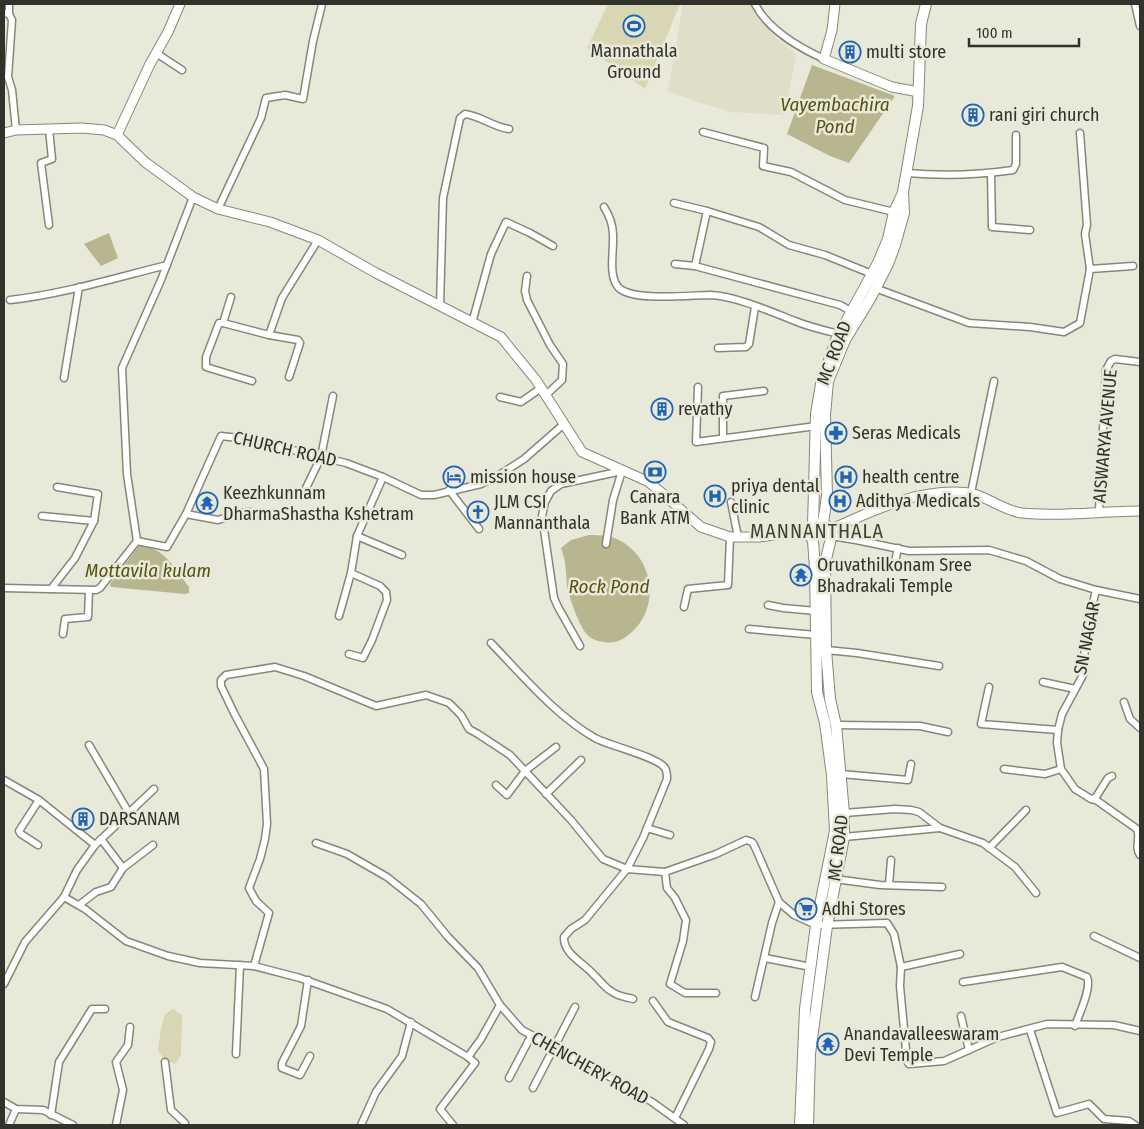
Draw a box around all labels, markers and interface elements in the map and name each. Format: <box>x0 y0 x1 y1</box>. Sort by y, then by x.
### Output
sports icon: Mannathala Ground <box>622 14 646 38</box>
scale bar <box>969 15 1079 47</box>
text: 100 m <box>976 24 1013 42</box>
place label: Mannathala Ground <box>591 40 678 83</box>
building icon: multi store <box>838 40 862 64</box>
place label: multi store <box>866 41 946 63</box>
water label: Vayembachira Pond <box>780 93 890 138</box>
building icon: rani giri church <box>961 103 985 127</box>
place label: rani giri church <box>989 104 1099 126</box>
street label: MC ROAD <box>812 318 856 388</box>
street label: AISWARYA AVENUE <box>1088 368 1122 504</box>
building icon: revathy <box>650 397 674 421</box>
place label: revathy <box>678 398 732 420</box>
pharmacy icon: Seras Medicals <box>824 421 848 445</box>
place label: Seras Medicals <box>852 422 961 444</box>
street label: CHURCH ROAD <box>231 426 339 472</box>
bank icon: Canara Bank ATM <box>643 460 667 484</box>
hotel icon: mission house <box>442 465 466 489</box>
hospital icon: health centre <box>834 465 858 489</box>
place label: mission house <box>470 466 576 488</box>
place label: health centre <box>862 466 960 488</box>
place label: priya dental clinic <box>731 475 820 518</box>
place label: Keezhkunnam DharmaShastha Kshetram <box>223 482 414 525</box>
hospital icon: priya dental clinic <box>703 484 727 508</box>
place label: Canara Bank ATM <box>620 486 690 529</box>
hospital icon: Adithya Medicals <box>828 489 852 513</box>
place label: Adithya Medicals <box>856 490 981 512</box>
temple icon: Keezhkunnam DharmaShastha Kshetram <box>195 491 219 515</box>
place label: JLM CSI Mannanthala <box>494 491 591 534</box>
church icon: JLM CSI Mannanthala <box>466 500 490 524</box>
district label: MANNANTHALA <box>750 519 884 543</box>
place label: Oruvathilkonam Sree Bhadrakali Temple <box>817 554 972 597</box>
water label: Mottavila kulam <box>85 559 211 582</box>
temple icon: Oruvathilkonam Sree Bhadrakali Temple <box>789 563 813 587</box>
water label: Rock Pond <box>568 575 650 598</box>
street label: SN NAGAR <box>1069 599 1105 676</box>
building icon: DARSANAM <box>71 807 95 831</box>
place label: DARSANAM <box>99 808 180 830</box>
street label: MC ROAD <box>823 814 853 882</box>
supermarket icon: Adhi Stores <box>794 897 818 921</box>
place label: Adhi Stores <box>822 898 906 920</box>
place label: Anandavalleeswaram Devi Temple <box>844 1023 999 1066</box>
street label: CHENCHERY ROAD <box>527 1027 653 1109</box>
temple icon: Anandavalleeswaram Devi Temple <box>816 1032 840 1056</box>

